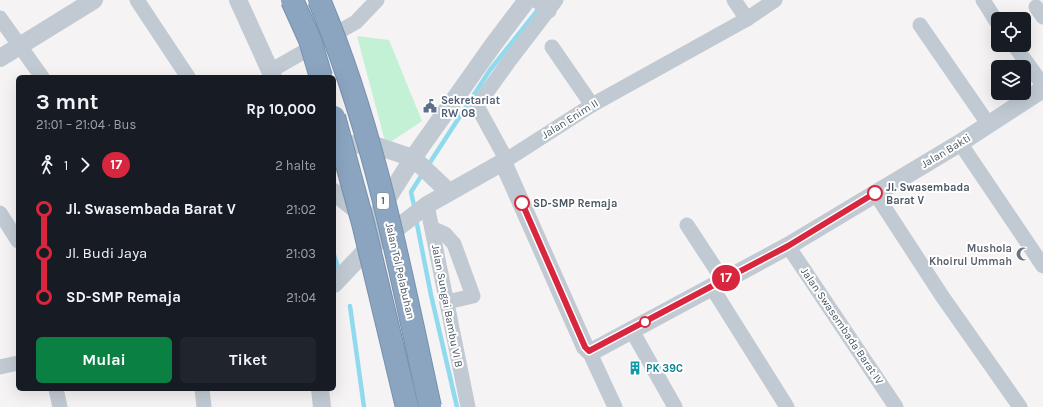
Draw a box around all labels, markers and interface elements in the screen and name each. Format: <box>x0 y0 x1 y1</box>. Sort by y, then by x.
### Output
map controls <box>991 12 1031 100</box>
button: locate <box>991 12 1031 52</box>
button: layers <box>991 60 1031 100</box>
text: 3 mnt <box>36 89 99 115</box>
place label: Sekretariat RW 08 <box>441 94 501 120</box>
street label: Jalan Enim II <box>539 97 601 141</box>
public building icon: Sekretariat RW 08 <box>422 98 438 114</box>
text: Rp 10,000 <box>246 100 316 118</box>
text: 21:01 – 21:04 · Bus <box>36 117 136 132</box>
street label: Jalan Bakti <box>919 131 973 171</box>
icon: walk <box>36 154 58 176</box>
icon: forward <box>74 154 96 176</box>
text: 17 <box>110 156 122 173</box>
text: 1 <box>64 158 68 173</box>
text: 2 halte <box>275 158 316 173</box>
place label: Jl. Swasembada Barat V <box>886 181 970 207</box>
marker: Jl. Swasembada Barat V <box>867 185 883 201</box>
road number: 1 <box>377 193 389 209</box>
marker: SD-SMP Remaja <box>514 195 530 211</box>
place label: SD-SMP Remaja <box>533 197 617 210</box>
text: Jl. Swasembada Barat V <box>66 200 236 218</box>
text: 21:02 <box>286 202 316 217</box>
street label: Jalan Tol Pelabuhan <box>383 221 417 321</box>
place label: Mushola Khoirul Ummah <box>929 242 1012 268</box>
text: Jl. Budi Jaya <box>66 244 147 262</box>
street label: Jalan Sungai Bambu VI B <box>429 244 465 369</box>
text: 21:03 <box>286 246 316 261</box>
mosque icon: Mushola Khoirul Ummah <box>1015 246 1031 262</box>
line badge: 17 <box>708 265 744 291</box>
street label: Jalan Swasembada Barat IV <box>798 265 886 387</box>
text: 17 <box>720 269 732 286</box>
text: SD-SMP Remaja <box>66 288 181 306</box>
text: 21:04 <box>286 290 316 305</box>
unlabelled marker <box>639 316 651 328</box>
button: Mulai <box>36 337 172 383</box>
button: Tiket <box>180 337 316 383</box>
building icon: PK 39C <box>627 360 643 376</box>
place label: PK 39C <box>646 362 683 375</box>

